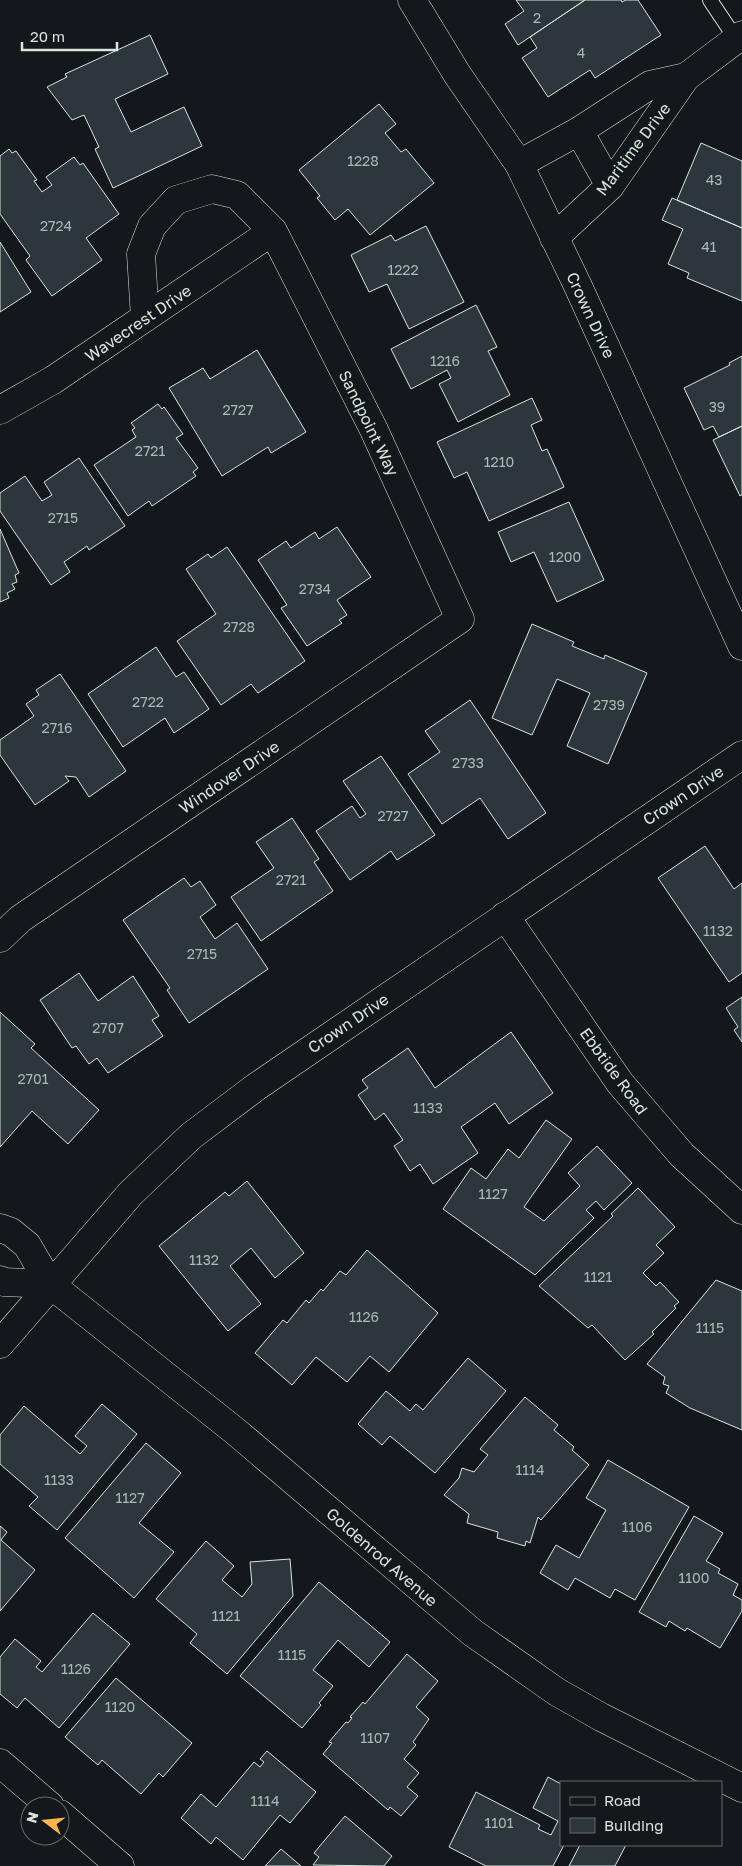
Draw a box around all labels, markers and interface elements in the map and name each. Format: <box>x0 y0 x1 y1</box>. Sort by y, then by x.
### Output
house number: 2 <box>533 9 541 26</box>
scale bar <box>22 20 118 52</box>
text: 20 m <box>30 27 65 45</box>
house number: 4 <box>577 44 585 61</box>
street label: Maritime Drive <box>592 99 674 199</box>
house number: 1228 <box>347 152 379 169</box>
house number: 43 <box>706 171 722 188</box>
house number: 2724 <box>40 217 72 234</box>
house number: 41 <box>701 238 717 255</box>
house number: 1222 <box>387 261 419 278</box>
street label: Crown Drive <box>562 269 620 361</box>
street label: Wavecrest Drive <box>81 280 195 366</box>
house number: 1216 <box>430 352 460 369</box>
street label: Sandpoint Way <box>335 367 403 479</box>
house number: 39 <box>709 398 725 415</box>
house number: 2727 <box>222 401 254 418</box>
house number: 2721 <box>135 442 165 459</box>
house number: 1210 <box>484 453 514 470</box>
house number: 2715 <box>48 509 78 526</box>
house number: 1200 <box>549 548 581 565</box>
house number: 2734 <box>299 580 331 597</box>
house number: 2728 <box>223 618 255 635</box>
house number: 2722 <box>132 693 164 710</box>
house number: 2739 <box>593 696 625 713</box>
house number: 2716 <box>42 719 72 736</box>
street label: Windover Drive <box>175 736 283 818</box>
house number: 2733 <box>452 754 484 771</box>
street label: Crown Drive <box>639 761 727 829</box>
house number: 2727 <box>377 807 409 824</box>
house number: 2721 <box>276 871 306 888</box>
house number: 1132 <box>703 922 733 939</box>
house number: 2715 <box>187 945 217 962</box>
street label: Crown Drive <box>304 989 392 1057</box>
house number: 2707 <box>92 1019 124 1036</box>
street label: Ebbtide Road <box>576 1024 652 1118</box>
house number: 2701 <box>17 1070 49 1087</box>
house number: 1133 <box>413 1099 443 1116</box>
house number: 1127 <box>478 1185 508 1202</box>
house number: 1132 <box>189 1251 219 1268</box>
house number: 1121 <box>584 1268 612 1285</box>
house number: 1126 <box>349 1308 379 1325</box>
house number: 1115 <box>696 1319 724 1336</box>
house number: 1114 <box>516 1461 544 1478</box>
house number: 1133 <box>44 1471 74 1488</box>
house number: 1127 <box>115 1489 145 1506</box>
street label: Goldenrod Avenue <box>322 1503 442 1611</box>
house number: 1106 <box>622 1518 652 1535</box>
house number: 1100 <box>679 1569 709 1586</box>
house number: 1121 <box>212 1607 240 1624</box>
house number: 1115 <box>278 1646 306 1663</box>
house number: 1126 <box>61 1660 91 1677</box>
house number: 1120 <box>105 1698 135 1715</box>
house number: 1107 <box>360 1729 390 1746</box>
legend <box>560 1781 722 1846</box>
text: Road <box>604 1791 641 1809</box>
house number: 1114 <box>251 1792 279 1809</box>
north arrow <box>20 1796 70 1846</box>
text: N <box>22 1810 42 1825</box>
house number: 1101 <box>484 1814 514 1831</box>
text: Building <box>604 1816 664 1834</box>

